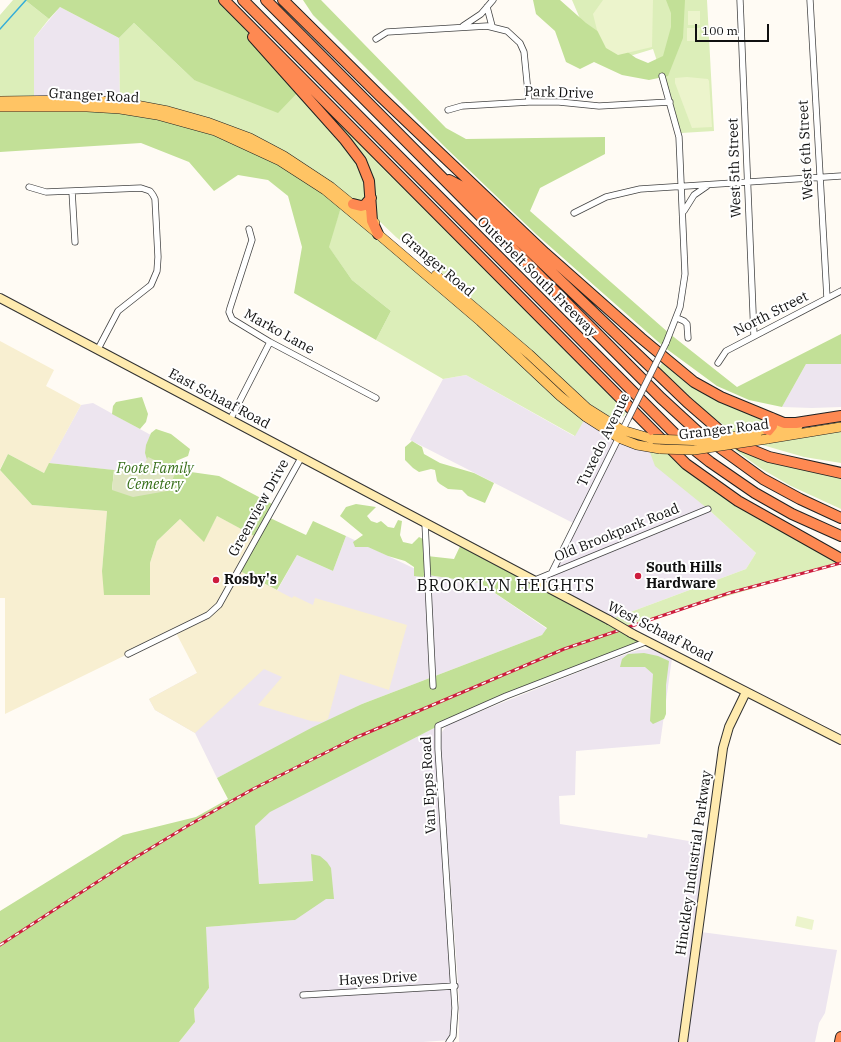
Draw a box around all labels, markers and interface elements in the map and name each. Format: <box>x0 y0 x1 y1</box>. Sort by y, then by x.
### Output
scale bar <box>697 16 771 42</box>
text: 100 m <box>702 23 738 38</box>
street label: Park Drive <box>524 83 594 103</box>
street label: Granger Road <box>48 85 140 107</box>
street label: West 6th Street <box>795 100 817 200</box>
street label: West 5th Street <box>725 118 745 218</box>
street label: Outerbelt South Freeway <box>473 213 601 341</box>
street label: Granger Road <box>397 229 477 301</box>
street label: North Street <box>731 288 811 340</box>
street label: Marko Lane <box>241 306 317 358</box>
street label: East Schaaf Road <box>165 365 273 433</box>
street label: Tuxedo Avenue <box>574 391 634 489</box>
street label: Granger Road <box>678 416 770 444</box>
street label: Greenview Drive <box>225 456 293 560</box>
park label: Foote Family Cemetery <box>117 461 193 494</box>
street label: Old Brookpark Road <box>552 500 682 566</box>
place label: South Hills Hardware <box>646 560 722 592</box>
marker: South Hills Hardware <box>633 571 643 581</box>
place label: Rosby's <box>224 572 277 588</box>
marker: Rosby's <box>211 575 221 585</box>
district label: BROOKLYN HEIGHTS <box>417 576 595 596</box>
street label: West Schaaf Road <box>604 598 716 666</box>
street label: Van Epps Road <box>418 736 440 834</box>
street label: Hinckley Industrial Parkway <box>673 769 715 957</box>
street label: Hayes Drive <box>338 969 418 989</box>

